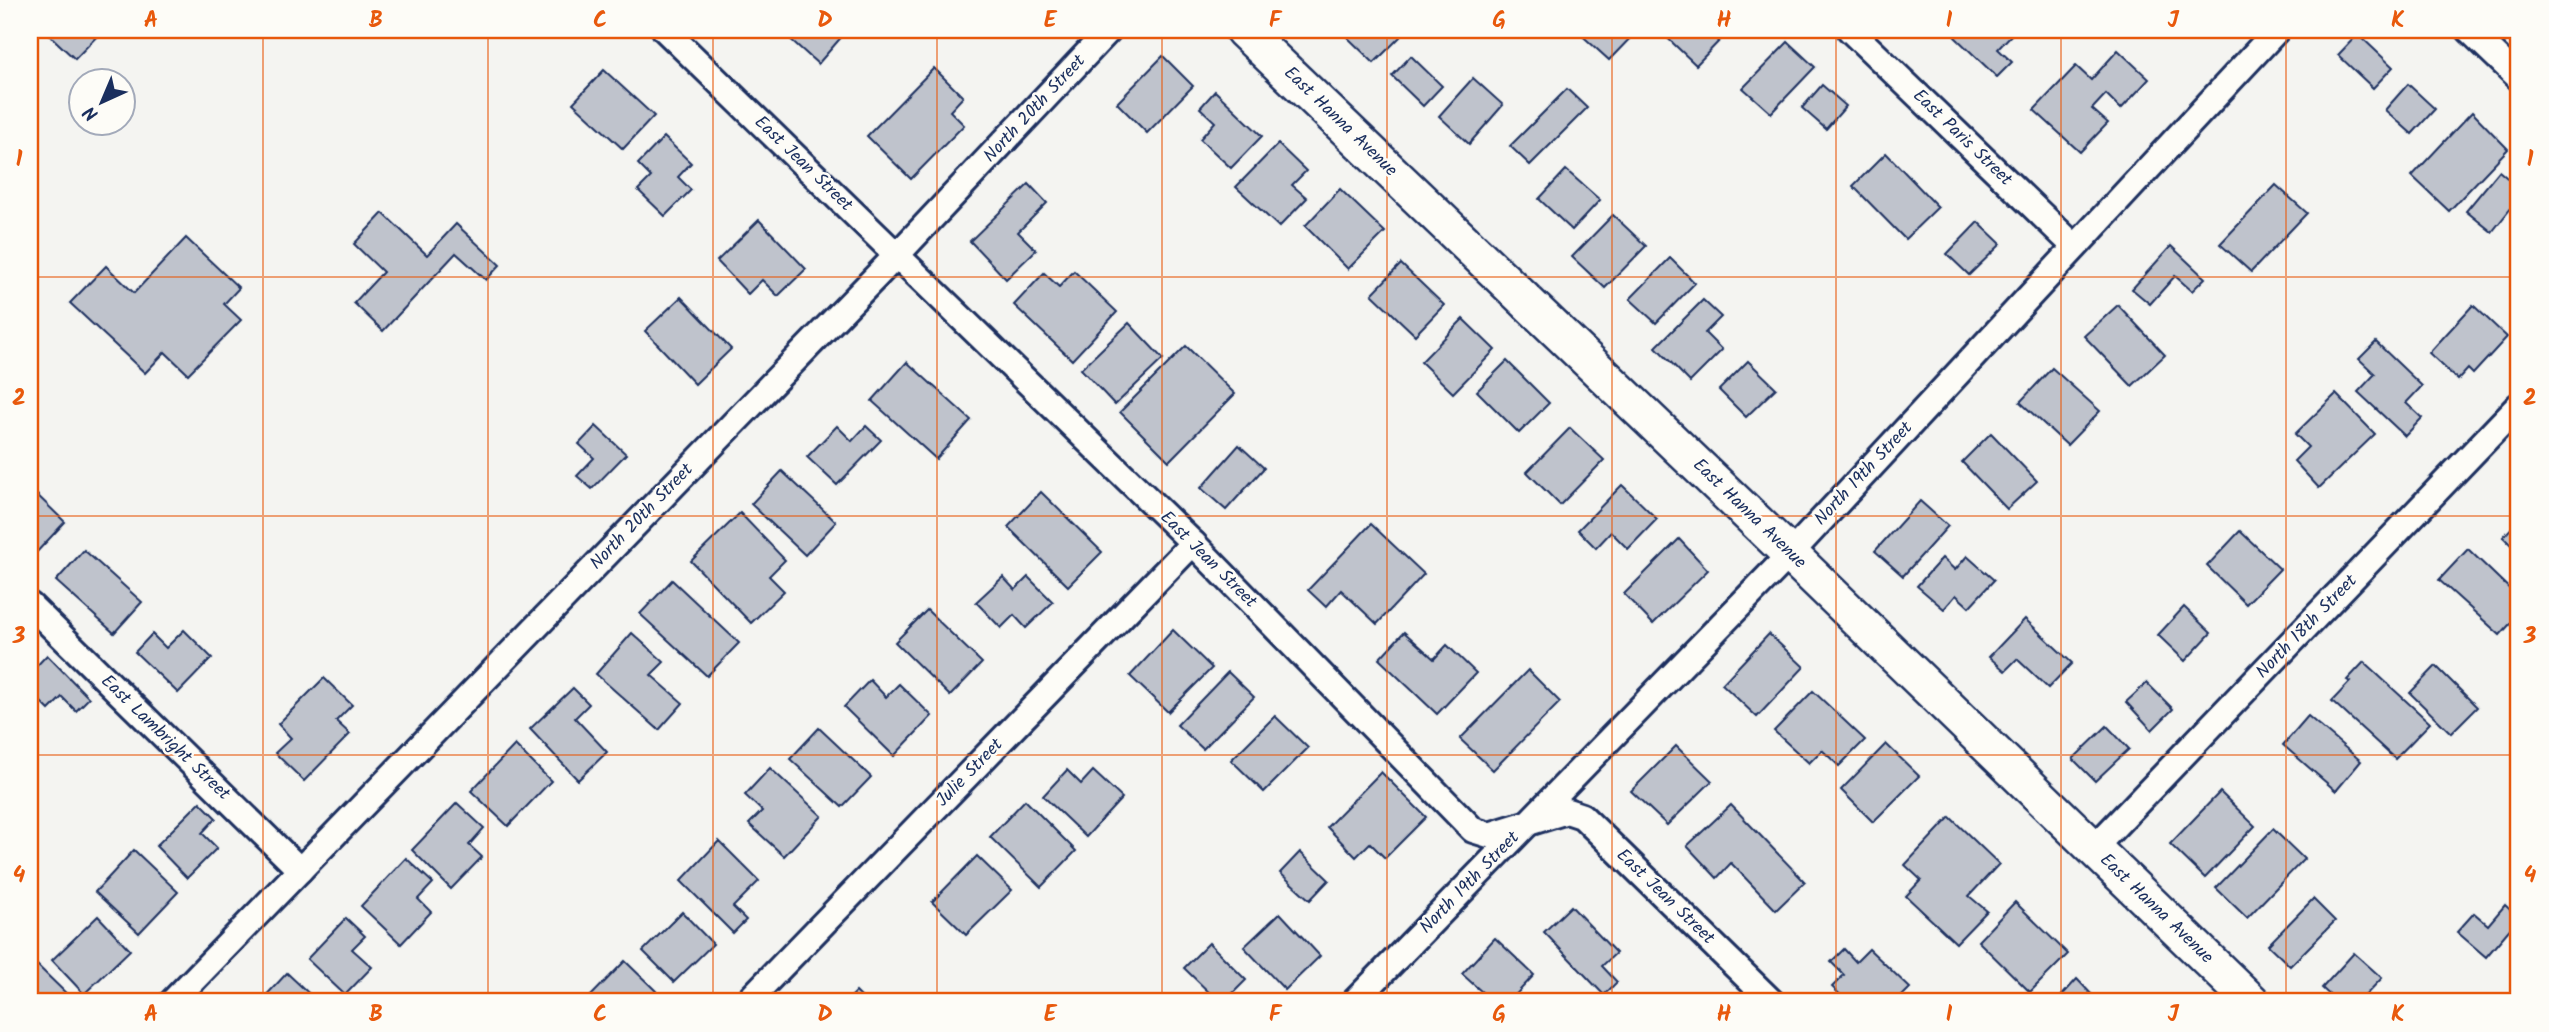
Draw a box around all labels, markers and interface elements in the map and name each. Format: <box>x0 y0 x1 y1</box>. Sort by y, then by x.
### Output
text: A <box>144 3 158 39</box>
text: B <box>369 3 383 39</box>
text: C <box>593 3 607 39</box>
text: D <box>817 3 833 39</box>
text: E <box>1044 3 1058 39</box>
text: F <box>1269 3 1283 39</box>
text: G <box>1492 3 1506 39</box>
text: H <box>1717 3 1732 39</box>
text: I <box>1945 3 1953 39</box>
text: J <box>2167 3 2179 39</box>
text: K <box>2391 3 2405 39</box>
street label: North 20th Street <box>977 48 1094 170</box>
street label: East Hanna Avenue <box>1276 60 1404 184</box>
north arrow <box>66 66 136 136</box>
street label: East Paris Street <box>1905 82 2020 194</box>
text: N <box>77 98 106 128</box>
street label: East Jean Street <box>747 109 860 220</box>
text: 1 <box>16 142 23 178</box>
text: 1 <box>2527 142 2534 178</box>
text: 2 <box>12 381 26 417</box>
text: 2 <box>2523 381 2537 417</box>
street label: North 19th Street <box>1808 414 1921 533</box>
street label: East Hanna Avenue <box>1685 452 1813 576</box>
street label: North 20th Street <box>583 456 701 577</box>
street label: East Jean Street <box>1152 504 1264 616</box>
street label: North 18th Street <box>2249 567 2365 686</box>
text: 3 <box>12 619 26 655</box>
text: 3 <box>2523 619 2537 655</box>
street label: East Lambright Street <box>93 668 237 809</box>
street label: Julie Street <box>929 731 1011 814</box>
street label: North 19th Street <box>1413 824 1528 941</box>
street label: East Jean Street <box>1609 842 1722 953</box>
street label: East Hanna Avenue <box>2092 847 2220 971</box>
text: 4 <box>13 858 26 894</box>
text: 4 <box>2524 858 2537 894</box>
text: A <box>144 997 158 1032</box>
text: B <box>369 997 383 1032</box>
text: C <box>593 997 607 1032</box>
text: D <box>817 997 833 1032</box>
text: E <box>1044 997 1058 1032</box>
text: F <box>1269 997 1283 1032</box>
text: G <box>1492 997 1506 1032</box>
text: H <box>1717 997 1732 1032</box>
text: I <box>1945 997 1953 1032</box>
text: J <box>2167 997 2179 1032</box>
text: K <box>2391 997 2405 1032</box>

